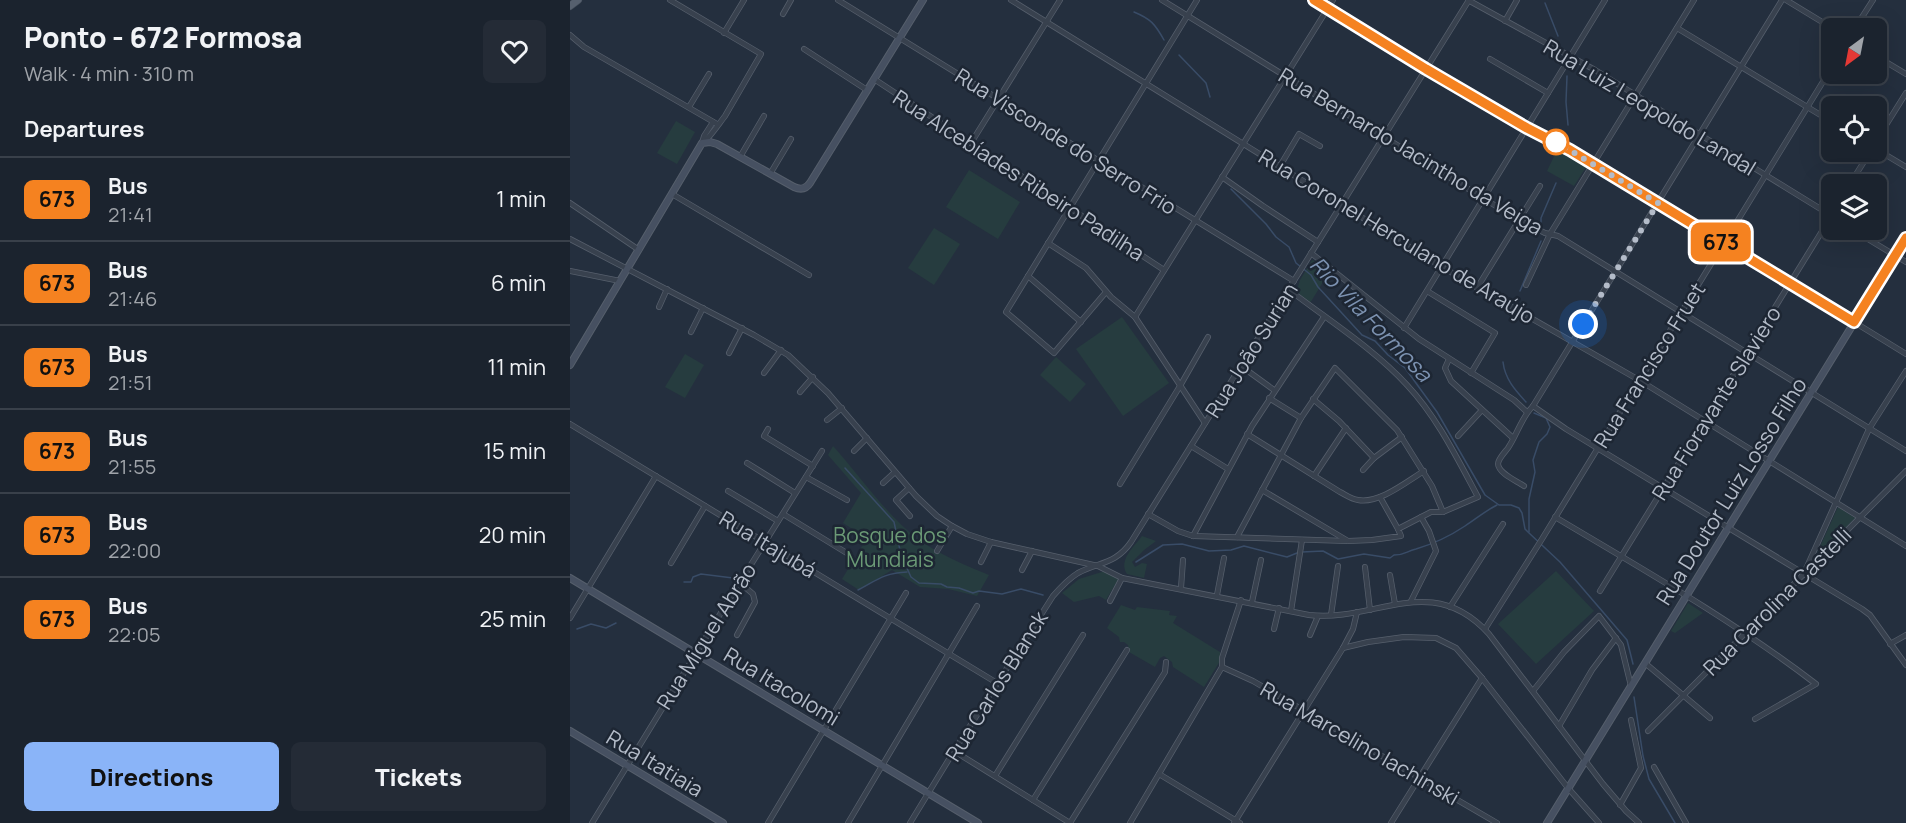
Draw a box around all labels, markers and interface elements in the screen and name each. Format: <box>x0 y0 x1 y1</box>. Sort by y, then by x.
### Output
text: Ponto - 672 Formosa <box>24 18 302 56</box>
north arrow <box>1821 18 1887 84</box>
map controls <box>1821 18 1887 240</box>
button: heart <box>483 20 546 83</box>
street label: Rua Luiz Leopoldo Landal <box>1539 32 1761 182</box>
text: Walk · 4 min · 310 m <box>24 60 194 87</box>
street label: Rua Visconde do Serro Frio <box>950 61 1182 221</box>
street label: Rua Bernardo Jacintho da Veiga <box>1274 61 1548 241</box>
street label: Rua Alcebíades Ribeiro Padilha <box>888 83 1150 267</box>
button: locate <box>1821 96 1887 162</box>
text: Departures <box>24 114 144 144</box>
unlabelled marker <box>1543 129 1569 155</box>
street label: Rua Coronel Herculano de Araújo <box>1254 142 1540 330</box>
text: Bus <box>108 171 148 201</box>
button: layers <box>1821 174 1887 240</box>
text: 1 min <box>496 184 546 214</box>
text: 673 <box>39 185 75 213</box>
text: 21:41 <box>108 201 153 228</box>
line badge: 673 <box>1686 222 1756 262</box>
text: 673 <box>1703 228 1739 256</box>
water label: Rio Vila Formosa <box>1304 250 1440 389</box>
text: Bus <box>108 255 148 285</box>
text: 6 min <box>491 268 546 298</box>
text: 673 <box>39 269 75 297</box>
street label: Rua João Surian <box>1198 277 1304 423</box>
street label: Rua Francisco Fruet <box>1587 277 1711 453</box>
text: 21:46 <box>108 285 157 312</box>
street label: Rua Fioravante Slaviero <box>1645 301 1787 505</box>
your location <box>1568 309 1598 339</box>
text: Bus <box>108 339 148 369</box>
text: 11 min <box>488 352 546 382</box>
text: 673 <box>39 353 75 381</box>
text: 21:51 <box>108 369 153 396</box>
street label: Rua Doutor Luiz Losso Filho <box>1649 372 1813 610</box>
text: Bus <box>108 423 148 453</box>
text: 15 min <box>483 436 546 466</box>
text: 673 <box>39 437 75 465</box>
text: 21:55 <box>108 453 156 480</box>
street label: Rua Itajubá <box>714 504 822 584</box>
text: Bus <box>108 507 148 537</box>
text: 20 min <box>479 520 546 550</box>
text: 673 <box>39 521 75 549</box>
park label: Bosque dos Mundiais <box>833 521 947 573</box>
street label: Rua Carolina Castelli <box>1697 521 1857 681</box>
text: 22:00 <box>108 537 161 564</box>
street label: Rua Miguel Abrão <box>650 558 762 714</box>
text: Bus <box>108 591 148 621</box>
text: 25 min <box>479 604 546 634</box>
text: 673 <box>39 605 75 633</box>
street label: Rua Carlos Blanck <box>939 605 1054 766</box>
text: 22:05 <box>108 621 161 648</box>
street label: Rua Itacolomi <box>719 640 845 732</box>
street label: Rua Marcelino Iachinski <box>1256 675 1464 811</box>
street label: Rua Itatiaia <box>601 723 709 803</box>
button: Directions <box>24 742 279 811</box>
button: Tickets <box>291 742 546 811</box>

